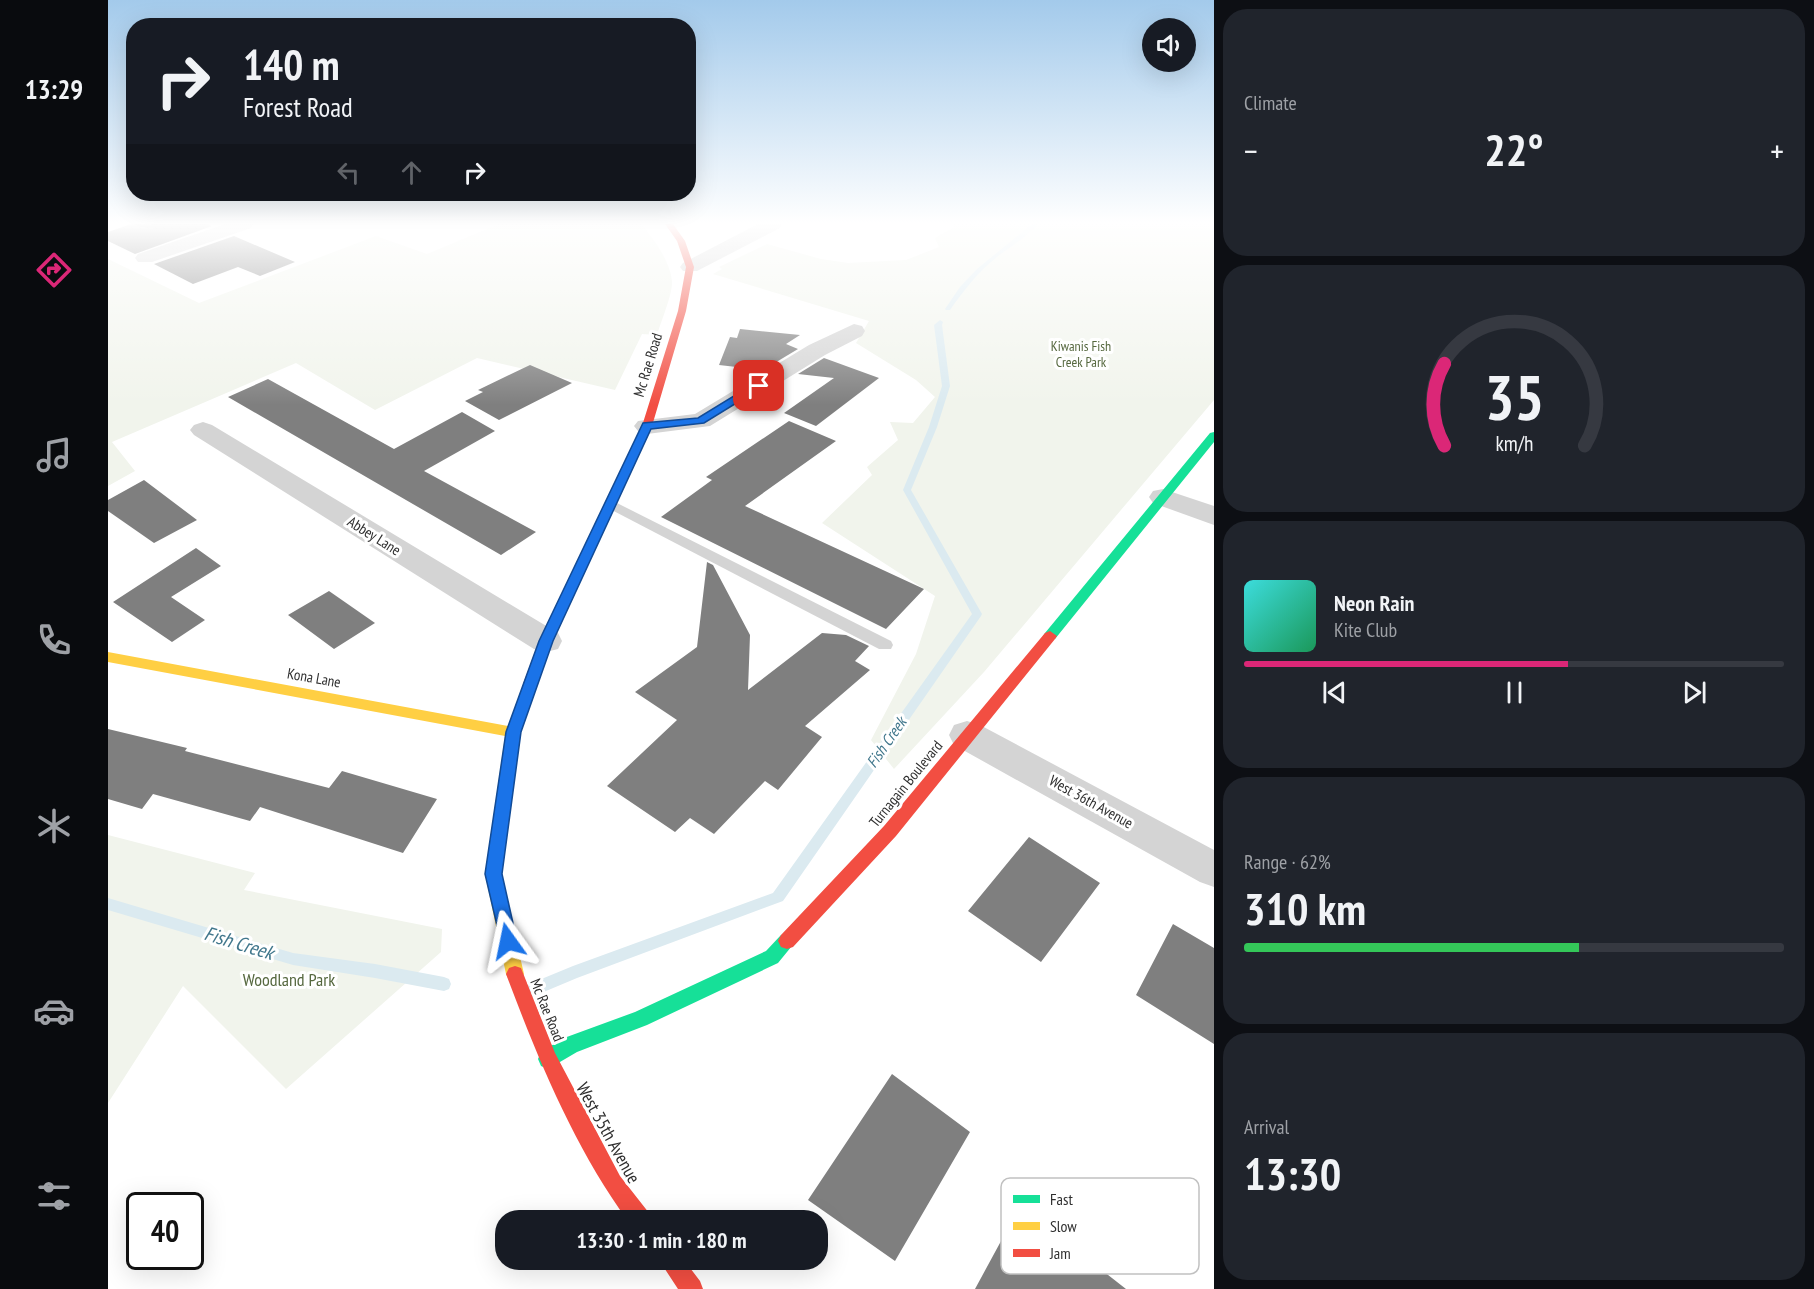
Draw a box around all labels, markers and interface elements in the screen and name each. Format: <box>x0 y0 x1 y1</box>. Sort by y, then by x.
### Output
map controls <box>1142 18 1196 72</box>
button: sound <box>1142 18 1196 72</box>
text: 140 m <box>243 37 340 92</box>
icon: right <box>144 42 222 120</box>
text: 13:29 <box>25 72 83 106</box>
text: Forest Road <box>243 90 353 124</box>
text: Climate <box>1244 90 1297 116</box>
text: 22° <box>1484 120 1544 178</box>
text: − <box>1244 129 1258 172</box>
text: + <box>1770 129 1784 172</box>
icon: left <box>332 156 365 189</box>
icon: ahead <box>395 156 428 189</box>
icon: right <box>458 156 491 189</box>
icon: directions <box>33 249 75 291</box>
street label: Mc Rae Road <box>629 331 666 399</box>
park label: Kiwanis Fish Creek Park <box>1051 337 1111 371</box>
text: 35 <box>1484 356 1544 437</box>
pin <box>733 360 784 411</box>
icon: arrive <box>742 369 775 402</box>
text: km/h <box>1495 429 1533 457</box>
icon: music <box>33 434 75 476</box>
street label: Abbey Lane <box>344 512 404 559</box>
text: Neon Rain <box>1334 589 1414 617</box>
text: Kite Club <box>1334 617 1397 643</box>
icon: phone <box>33 619 75 661</box>
street label: Kona Lane <box>286 663 342 692</box>
icon: previous <box>1318 676 1351 709</box>
icon: pause <box>1498 676 1531 709</box>
icon: next <box>1678 676 1711 709</box>
water label: Fish Creek <box>862 712 911 771</box>
street label: Turnagain Boulevard <box>865 736 946 831</box>
street label: West 36th Avenue <box>1046 771 1137 832</box>
icon: climate <box>33 805 75 847</box>
text: Range · 62% <box>1244 849 1331 875</box>
text: 310 km <box>1244 879 1366 937</box>
position arrow <box>476 909 540 973</box>
water label: Fish Creek <box>201 920 279 966</box>
park label: Woodland Park <box>243 968 335 991</box>
street label: Mc Rae Road <box>526 976 569 1044</box>
icon: car <box>33 990 75 1032</box>
street label: West 35th Avenue <box>571 1078 646 1187</box>
text: Arrival <box>1244 1114 1289 1140</box>
text: 13:30 <box>1244 1144 1341 1202</box>
icon: filters <box>33 1175 75 1217</box>
legend <box>1001 1178 1199 1274</box>
text: Fast <box>1050 1189 1073 1209</box>
speed limit sign: 40 <box>126 1192 204 1270</box>
text: Slow <box>1050 1216 1077 1236</box>
text: 13:30 · 1 min · 180 m <box>576 1226 747 1254</box>
text: Jam <box>1049 1243 1071 1263</box>

